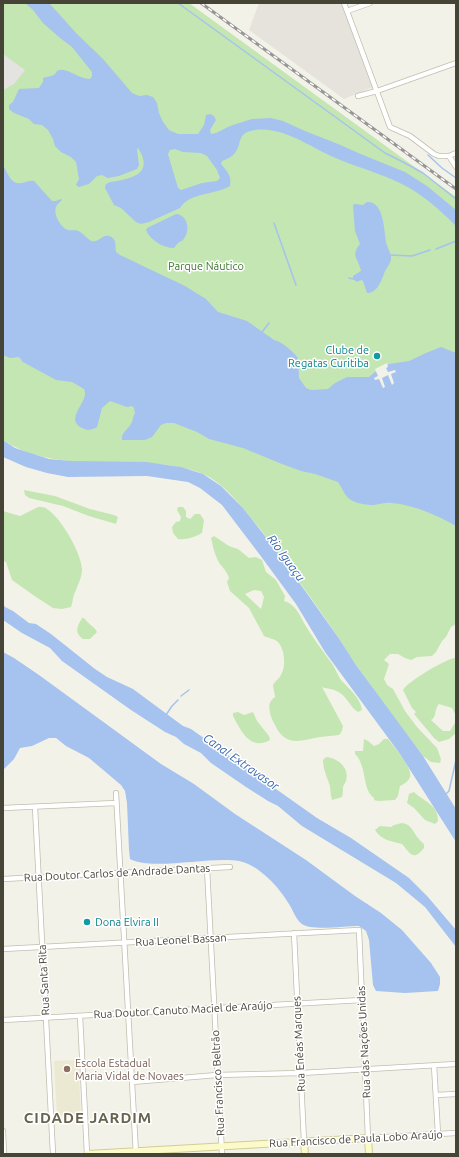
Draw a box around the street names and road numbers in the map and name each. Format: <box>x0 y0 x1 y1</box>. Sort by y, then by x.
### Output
street label: Rua Doutor Carlos de Andrade Dantas <box>24 862 210 884</box>
street label: Rua Leonel Bassan <box>135 931 227 949</box>
street label: Rua Santa Rita <box>36 944 52 1016</box>
street label: Rua das Nações Unidas <box>354 986 374 1098</box>
street label: Rua Enéas Marques <box>290 996 308 1092</box>
street label: Rua Doutor Canuto Maciel de Araújo <box>93 999 273 1021</box>
street label: Rua Francisco Beltrão <box>209 1030 227 1136</box>
street label: Rua Francisco de Paula Lobo Araújo <box>269 1128 443 1150</box>

